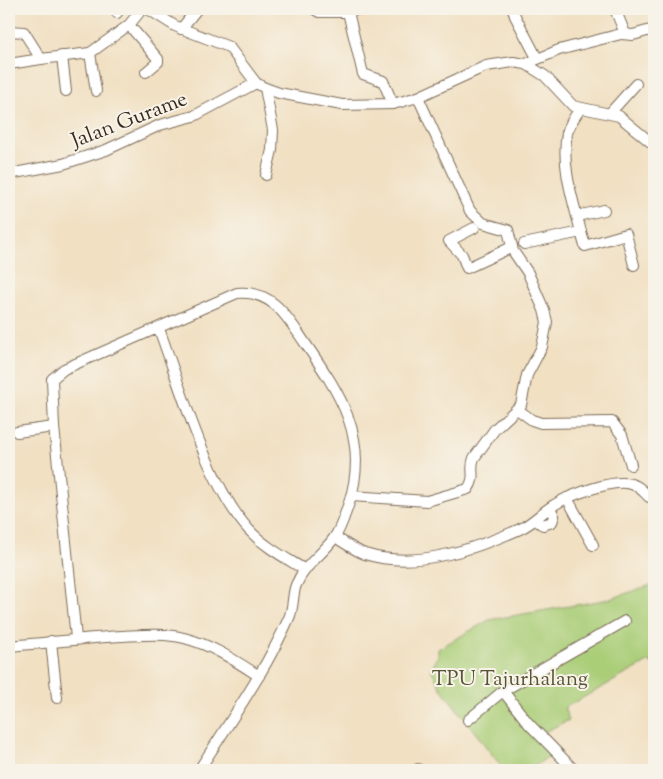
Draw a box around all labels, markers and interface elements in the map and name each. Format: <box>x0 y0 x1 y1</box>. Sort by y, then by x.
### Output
street label: Jalan Gurame <box>66 85 192 157</box>
park label: TPU Tajurhalang <box>432 665 588 695</box>

